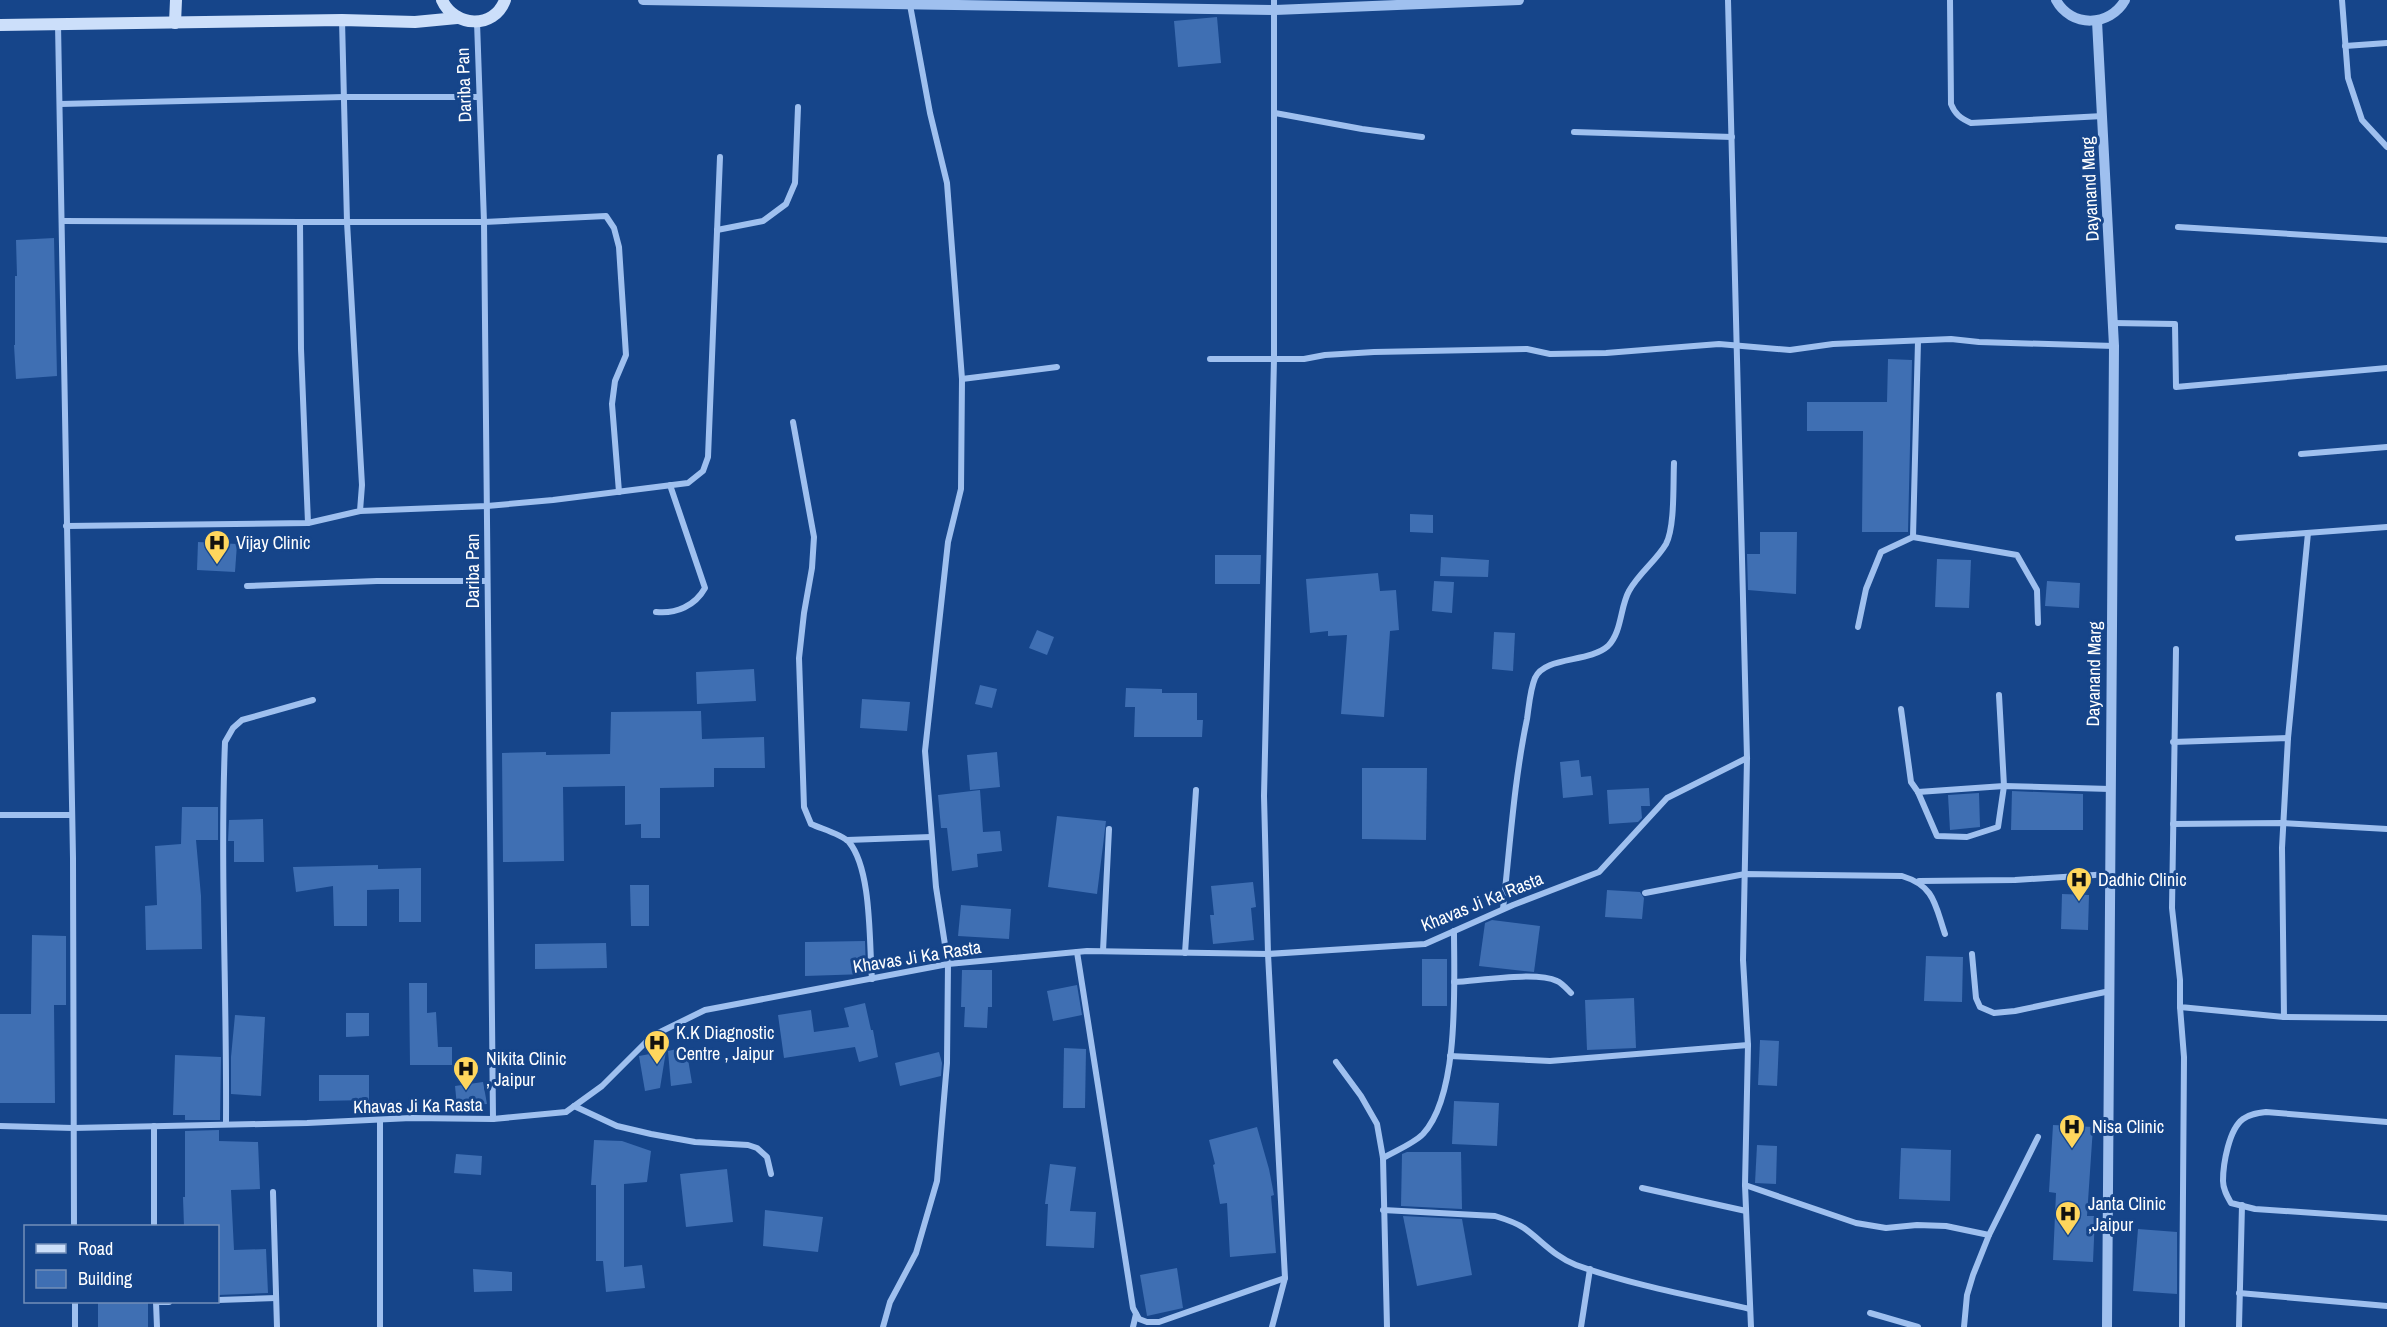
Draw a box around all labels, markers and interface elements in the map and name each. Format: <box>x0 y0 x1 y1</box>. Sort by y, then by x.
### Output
street label: Dariba Pan <box>450 47 477 123</box>
street label: Dayanand Marg <box>2074 135 2105 242</box>
hospital icon: Vijay Clinic <box>202 528 232 566</box>
place label: Vijay Clinic <box>236 530 310 555</box>
street label: Dariba Pan <box>460 534 485 608</box>
street label: Dayanand Marg <box>2080 620 2107 727</box>
hospital icon: Dadhic Clinic <box>2064 865 2094 903</box>
street label: Khavas Ji Ka Rasta <box>1417 866 1547 937</box>
place label: Dadhic Clinic <box>2098 867 2187 892</box>
street label: Khavas Ji Ka Rasta <box>851 934 983 979</box>
place label: K.K Diagnostic Centre , Jaipur <box>676 1020 774 1066</box>
hospital icon: K.K Diagnostic Centre , Jaipur <box>642 1028 672 1066</box>
place label: Nikita Clinic , Jaipur <box>486 1046 566 1092</box>
hospital icon: Nikita Clinic , Jaipur <box>451 1054 481 1092</box>
street label: Khavas Ji Ka Rasta <box>353 1092 483 1119</box>
hospital icon: Nisa Clinic <box>2057 1112 2087 1150</box>
place label: Nisa Clinic <box>2092 1114 2164 1139</box>
place label: Janta Clinic ,Jaipur <box>2088 1191 2166 1237</box>
hospital icon: Janta Clinic ,Jaipur <box>2053 1199 2083 1237</box>
legend <box>24 1225 219 1303</box>
text: Road <box>78 1236 113 1261</box>
text: Building <box>78 1266 133 1291</box>

